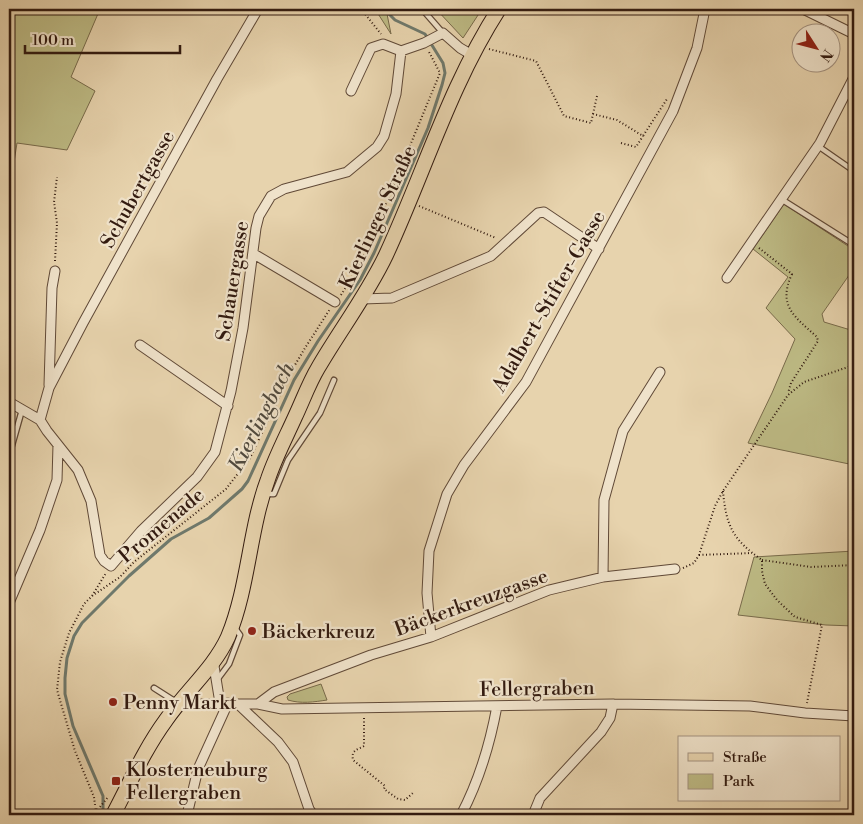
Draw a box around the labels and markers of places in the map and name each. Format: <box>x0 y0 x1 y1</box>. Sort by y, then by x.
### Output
place label: Bäckerkreuz <box>261 620 375 645</box>
marker: Bäckerkreuz <box>246 625 258 637</box>
place label: Penny Markt <box>123 691 237 716</box>
marker: Penny Markt <box>107 696 119 708</box>
place label: Klosterneuburg Fellergraben <box>126 758 268 806</box>
marker: Klosterneuburg Fellergraben <box>110 775 122 787</box>

